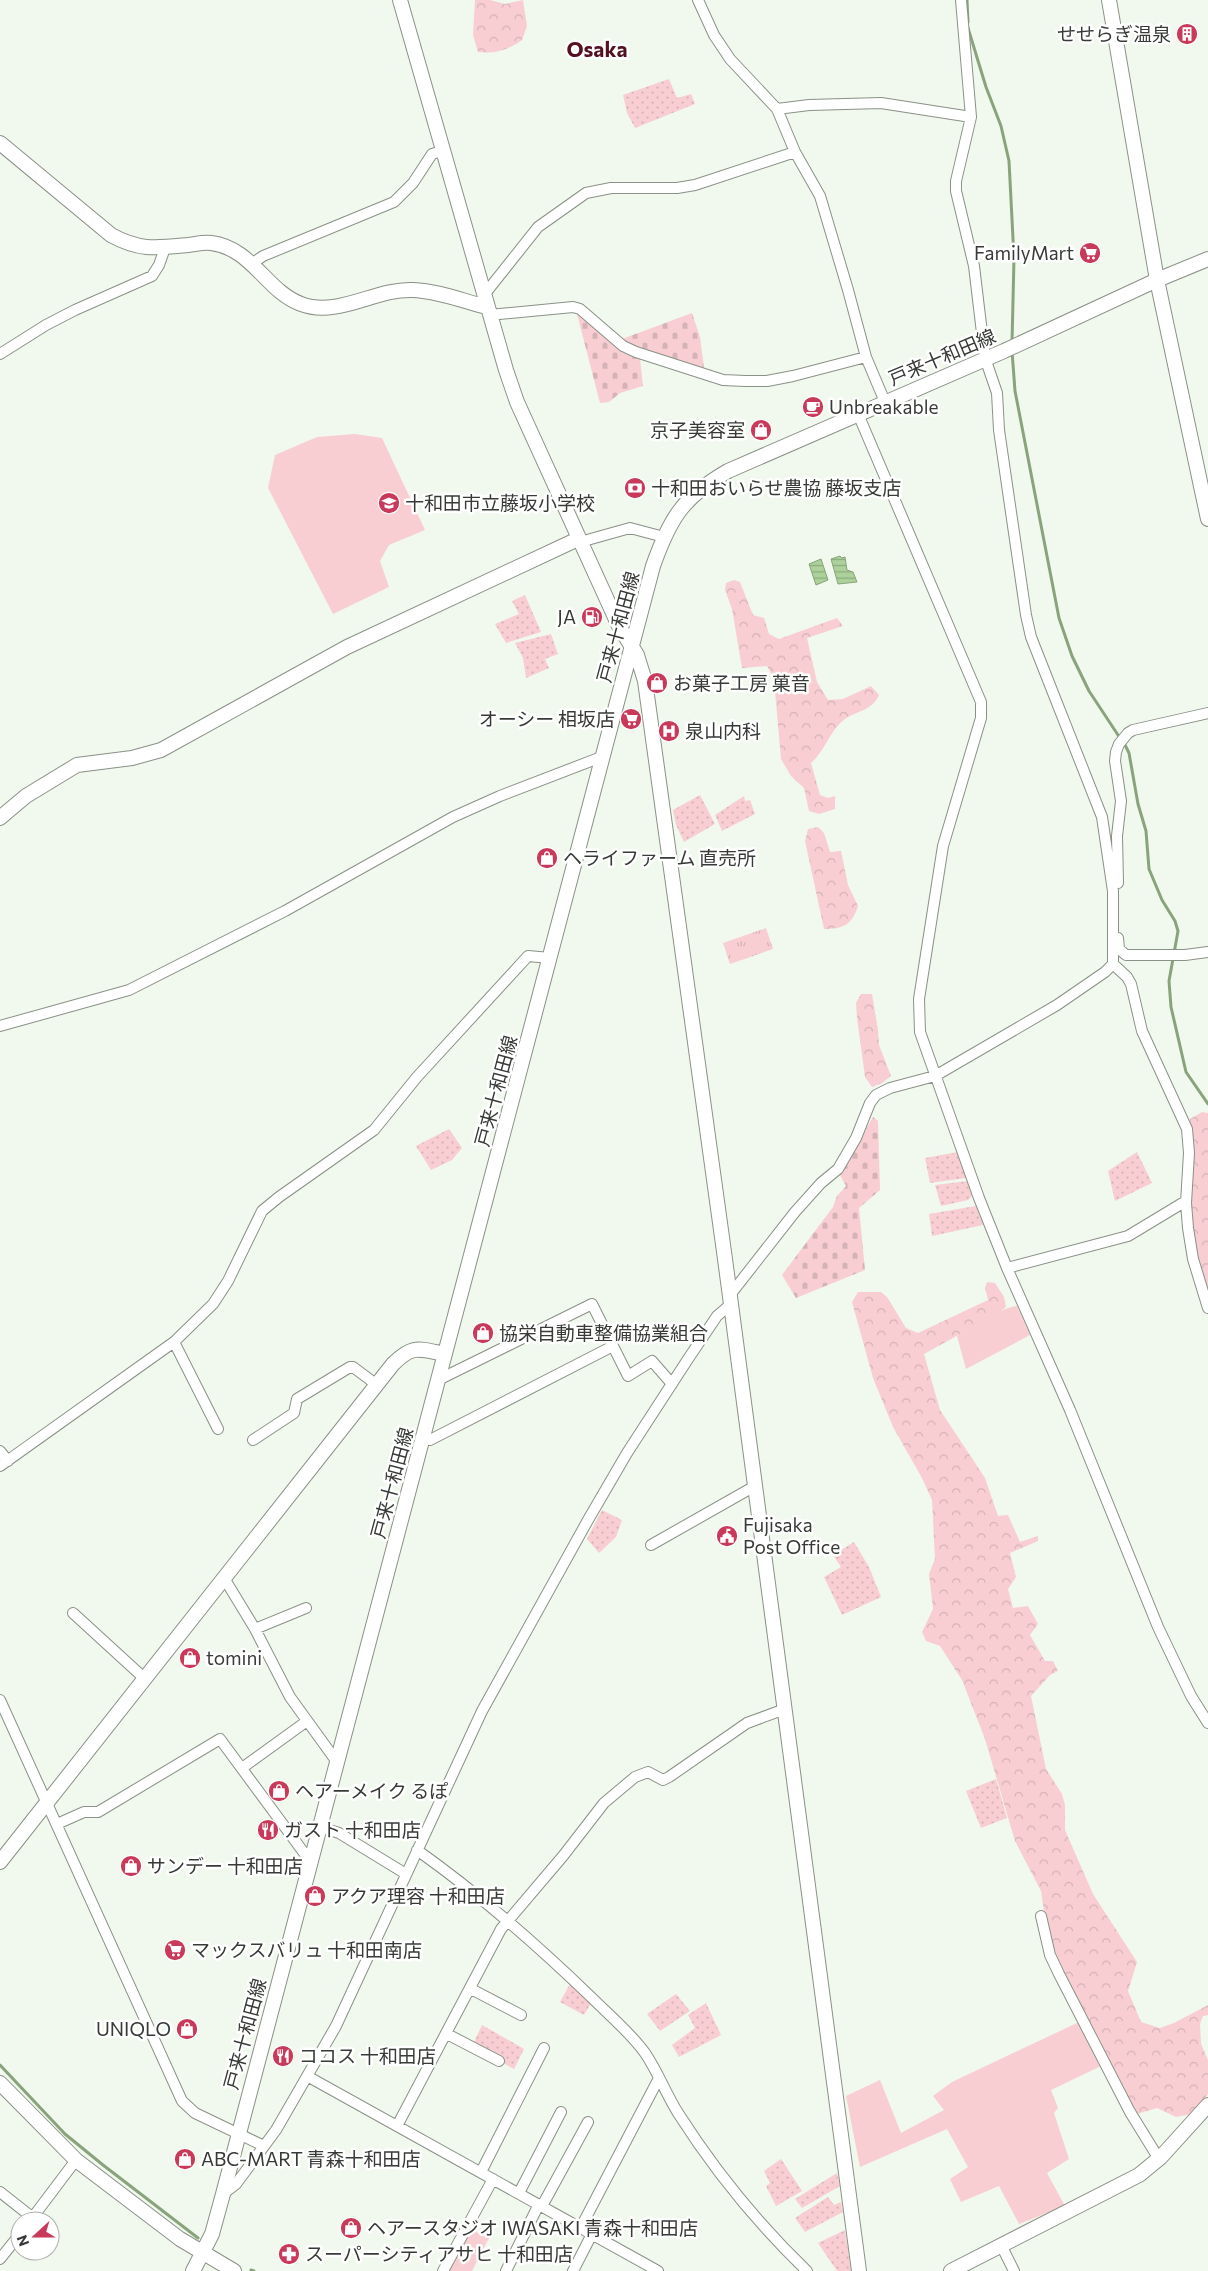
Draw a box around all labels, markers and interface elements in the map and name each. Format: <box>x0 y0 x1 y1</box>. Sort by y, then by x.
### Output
place label: せせらぎ温泉 <box>1057 22 1171 45</box>
building icon: せせらぎ温泉 <box>1175 22 1199 46</box>
district label: Osaka <box>566 36 628 61</box>
place label: FamilyMart <box>974 241 1074 264</box>
supermarket icon: FamilyMart <box>1078 241 1102 265</box>
street label: 戸来十和田線 <box>885 324 999 389</box>
cafe icon: Unbreakable <box>801 395 825 419</box>
place label: Unbreakable <box>829 395 939 418</box>
place label: 京子美容室 <box>650 418 745 441</box>
shop icon: 京子美容室 <box>749 418 773 442</box>
bank icon: 十和田おいらせ農協 藤坂支店 <box>623 476 647 500</box>
place label: 十和田おいらせ農協 藤坂支店 <box>651 476 901 499</box>
school or university icon: 十和田市立藤坂小学校 <box>377 491 401 515</box>
place label: 十和田市立藤坂小学校 <box>405 491 595 514</box>
street label: 戸来十和田線 <box>592 569 643 685</box>
place label: JA <box>557 605 576 628</box>
fuel station icon: JA <box>580 605 604 629</box>
shop icon: お菓子工房 菓音 <box>645 671 669 695</box>
place label: お菓子工房 菓音 <box>673 671 810 694</box>
place label: オーシー 相坂店 <box>479 707 615 730</box>
supermarket icon: オーシー 相坂店 <box>619 707 643 731</box>
hospital icon: 泉山内科 <box>657 719 681 743</box>
place label: 泉山内科 <box>685 719 761 742</box>
shop icon: ヘライファーム 直売所 <box>535 846 559 870</box>
place label: ヘライファーム 直売所 <box>563 846 756 869</box>
street label: 戸来十和田線 <box>470 1033 521 1149</box>
shop icon: 協栄自動車整備協業組合 <box>471 1321 495 1345</box>
place label: 協栄自動車整備協業組合 <box>499 1321 708 1344</box>
street label: 戸来十和田線 <box>366 1425 417 1541</box>
place label: Fujisaka Post Office <box>743 1513 840 1558</box>
public building icon: Fujisaka Post Office <box>715 1524 739 1548</box>
shop icon: tomini <box>178 1646 202 1670</box>
place label: tomini <box>206 1646 262 1669</box>
shop icon: ヘアーメイク るぽ <box>267 1779 291 1803</box>
place label: ヘアーメイク るぽ <box>295 1779 448 1802</box>
restaurant icon: ガスト 十和田店 <box>256 1818 280 1842</box>
place label: ガスト 十和田店 <box>284 1818 421 1841</box>
shop icon: サンデー 十和田店 <box>119 1854 143 1878</box>
place label: サンデー 十和田店 <box>147 1854 303 1877</box>
shop icon: アクア理容 十和田店 <box>303 1884 327 1908</box>
place label: アクア理容 十和田店 <box>331 1884 505 1907</box>
supermarket icon: マックスバリュ 十和田南店 <box>163 1938 187 1962</box>
place label: マックスバリュ 十和田南店 <box>191 1938 422 1961</box>
street label: 戸来十和田線 <box>219 1976 270 2092</box>
place label: UNIQLO <box>96 2017 171 2040</box>
shop icon: UNIQLO <box>175 2017 199 2041</box>
restaurant icon: ココス 十和田店 <box>271 2044 295 2068</box>
place label: ココス 十和田店 <box>299 2044 436 2067</box>
shop icon: ABC-MART 青森十和田店 <box>173 2147 197 2171</box>
place label: ABC-MART 青森十和田店 <box>201 2147 421 2170</box>
north arrow <box>10 2211 60 2261</box>
shop icon: ヘアースタジオ IWASAKI 青森十和田店 <box>339 2216 363 2240</box>
place label: ヘアースタジオ IWASAKI 青森十和田店 <box>367 2216 698 2239</box>
text: N <box>13 2233 32 2249</box>
pharmacy icon: スーパーシティアサヒ 十和田店 <box>277 2242 301 2266</box>
place label: スーパーシティアサヒ 十和田店 <box>305 2242 573 2265</box>

